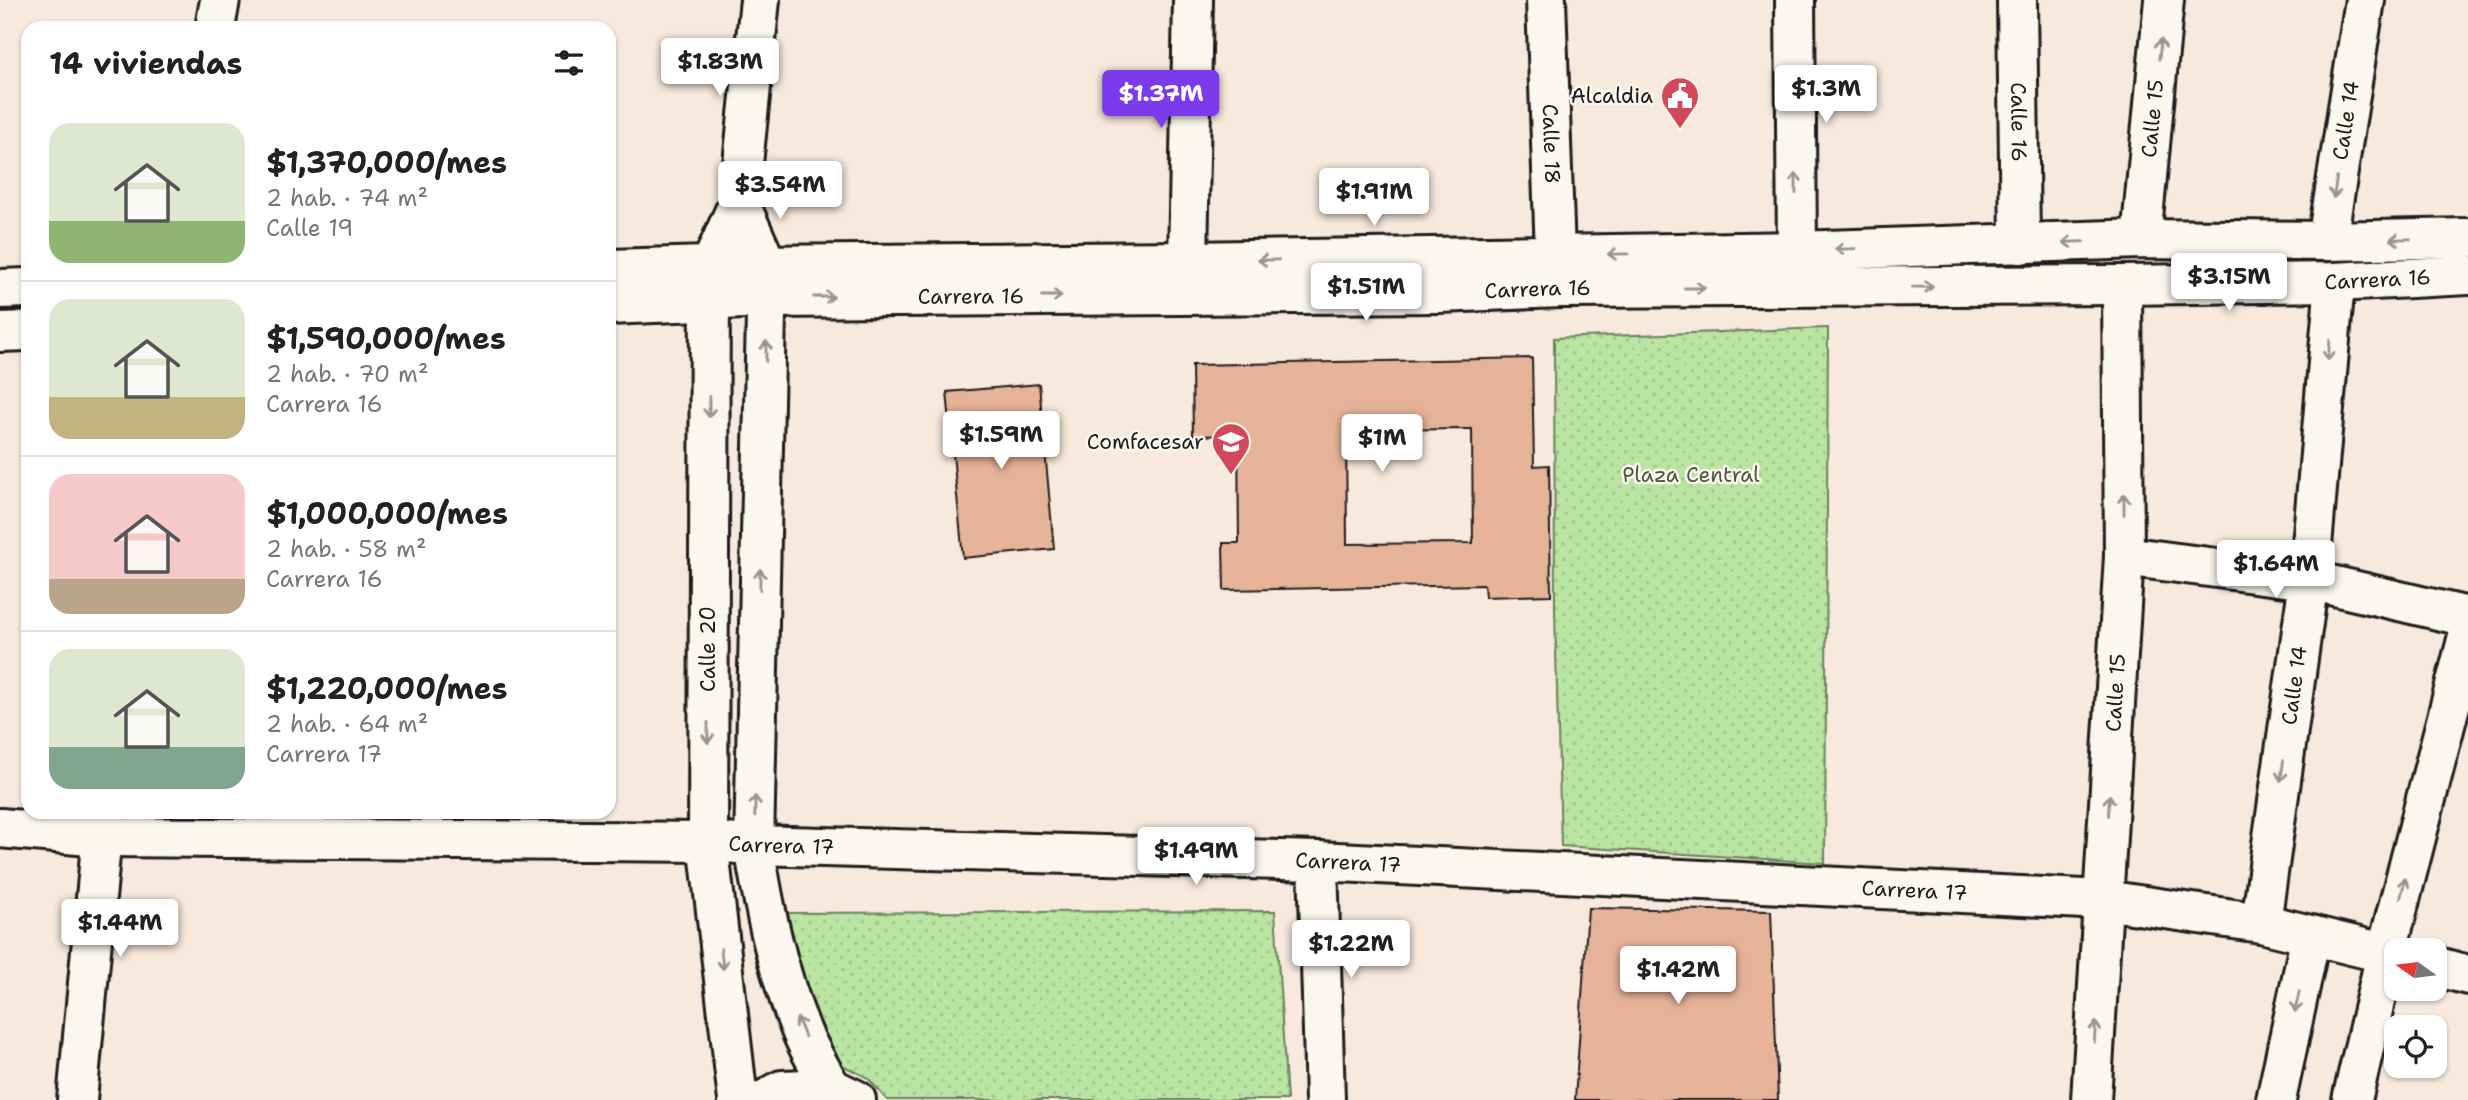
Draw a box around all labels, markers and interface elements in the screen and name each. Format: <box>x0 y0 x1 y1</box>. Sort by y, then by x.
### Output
pin: $1.83M <box>663 38 777 98</box>
one-way arrow <box>2153 38 2166 61</box>
text: 14 viviendas <box>49 43 242 84</box>
icon: filters <box>550 44 588 82</box>
text: $1.83M <box>677 46 763 76</box>
pin: $1.3M <box>1777 66 1875 125</box>
pin: $1.37M <box>1104 71 1218 130</box>
text: $1.3M <box>1791 73 1861 103</box>
public building icon: Alcaldia <box>1659 75 1701 130</box>
text: $1.37M <box>1118 78 1204 108</box>
street label: Calle 15 <box>2135 78 2170 159</box>
street label: Calle 14 <box>2326 79 2366 162</box>
place label: Alcaldia <box>1571 82 1653 110</box>
street label: Calle 16 <box>2004 82 2033 162</box>
street label: Calle 18 <box>1536 103 1566 185</box>
text: $1,370,000/mes <box>266 142 507 183</box>
icon: home <box>105 151 189 235</box>
pin: $3.54M <box>723 162 837 221</box>
pin: $1.91M <box>1317 168 1431 228</box>
text: $3.54M <box>734 169 826 199</box>
one-way arrow <box>1790 171 1803 194</box>
text: $1.91M <box>1335 176 1413 206</box>
one-way arrow <box>2328 177 2341 199</box>
text: 2 hab. · 74 m² <box>266 183 428 213</box>
text: Calle 19 <box>266 213 353 243</box>
one-way arrow <box>2389 232 2412 246</box>
one-way arrow <box>2062 235 2085 248</box>
one-way arrow <box>1834 243 1857 256</box>
one-way arrow <box>1607 247 1630 261</box>
one-way arrow <box>1257 253 1280 267</box>
pin: $3.15M <box>2172 254 2286 313</box>
text: $3.15M <box>2187 261 2271 291</box>
street label: Carrera 16 <box>2324 263 2432 296</box>
pin: $1.51M <box>1309 264 1423 323</box>
text: $1.51M <box>1327 271 1405 301</box>
street label: Carrera 16 <box>1484 274 1591 305</box>
one-way arrow <box>1911 280 1934 294</box>
one-way arrow <box>1684 281 1707 295</box>
street label: Carrera 16 <box>917 282 1024 311</box>
one-way arrow <box>1040 289 1063 303</box>
one-way arrow <box>812 290 835 304</box>
text: $1,590,000/mes <box>266 318 506 359</box>
icon: home <box>105 327 189 411</box>
one-way arrow <box>2322 338 2335 361</box>
one-way arrow <box>759 340 772 363</box>
text: 2 hab. · 70 m² <box>266 359 428 389</box>
text: Carrera 16 <box>266 389 383 419</box>
one-way arrow <box>702 395 716 418</box>
pin: $1.59M <box>944 412 1058 471</box>
pin: $1M <box>1348 414 1416 474</box>
text: $1.59M <box>959 419 1043 449</box>
school or university icon: Comfacesar <box>1210 421 1252 476</box>
text: $1M <box>1357 422 1407 452</box>
place label: Comfacesar <box>1087 428 1204 456</box>
park label: Plaza Central <box>1622 461 1760 489</box>
text: $1,000,000/mes <box>266 493 508 534</box>
one-way arrow <box>2117 493 2131 516</box>
icon: home <box>105 502 189 586</box>
text: 2 hab. · 58 m² <box>266 534 427 564</box>
pin: $1.64M <box>2219 540 2333 600</box>
text: $1.64M <box>2233 548 2319 578</box>
text: Carrera 16 <box>266 564 383 594</box>
one-way arrow <box>754 567 767 590</box>
street label: Calle 20 <box>694 606 722 692</box>
street label: Calle 14 <box>2275 644 2314 727</box>
street label: Calle 15 <box>2099 653 2132 733</box>
text: $1,220,000/mes <box>266 668 508 709</box>
icon: home <box>105 677 189 761</box>
text: 2 hab. · 64 m² <box>266 709 428 739</box>
one-way arrow <box>701 721 715 744</box>
text: Carrera 17 <box>266 739 382 769</box>
one-way arrow <box>2276 759 2289 782</box>
one-way arrow <box>2103 794 2116 817</box>
one-way arrow <box>749 795 762 818</box>
pin: $1.49M <box>1139 828 1253 887</box>
street label: Carrera 17 <box>728 829 835 861</box>
text: $1.49M <box>1154 835 1238 865</box>
street label: Carrera 17 <box>1295 846 1402 879</box>
street label: Carrera 17 <box>1861 874 1968 907</box>
one-way arrow <box>2397 877 2410 900</box>
pin: $1.44M <box>63 900 177 959</box>
text: $1.44M <box>77 907 163 937</box>
pin: $1.22M <box>1294 920 1408 980</box>
text: $1.22M <box>1308 928 1394 958</box>
north arrow <box>2384 938 2446 1001</box>
map controls <box>2384 938 2447 1078</box>
pin: $1.42M <box>1621 946 1735 1006</box>
one-way arrow <box>715 948 728 970</box>
text: $1.42M <box>1636 954 1720 984</box>
one-way arrow <box>2290 990 2303 1013</box>
button: locate <box>2384 1015 2447 1078</box>
one-way arrow <box>793 1017 806 1038</box>
one-way arrow <box>2089 1021 2102 1044</box>

